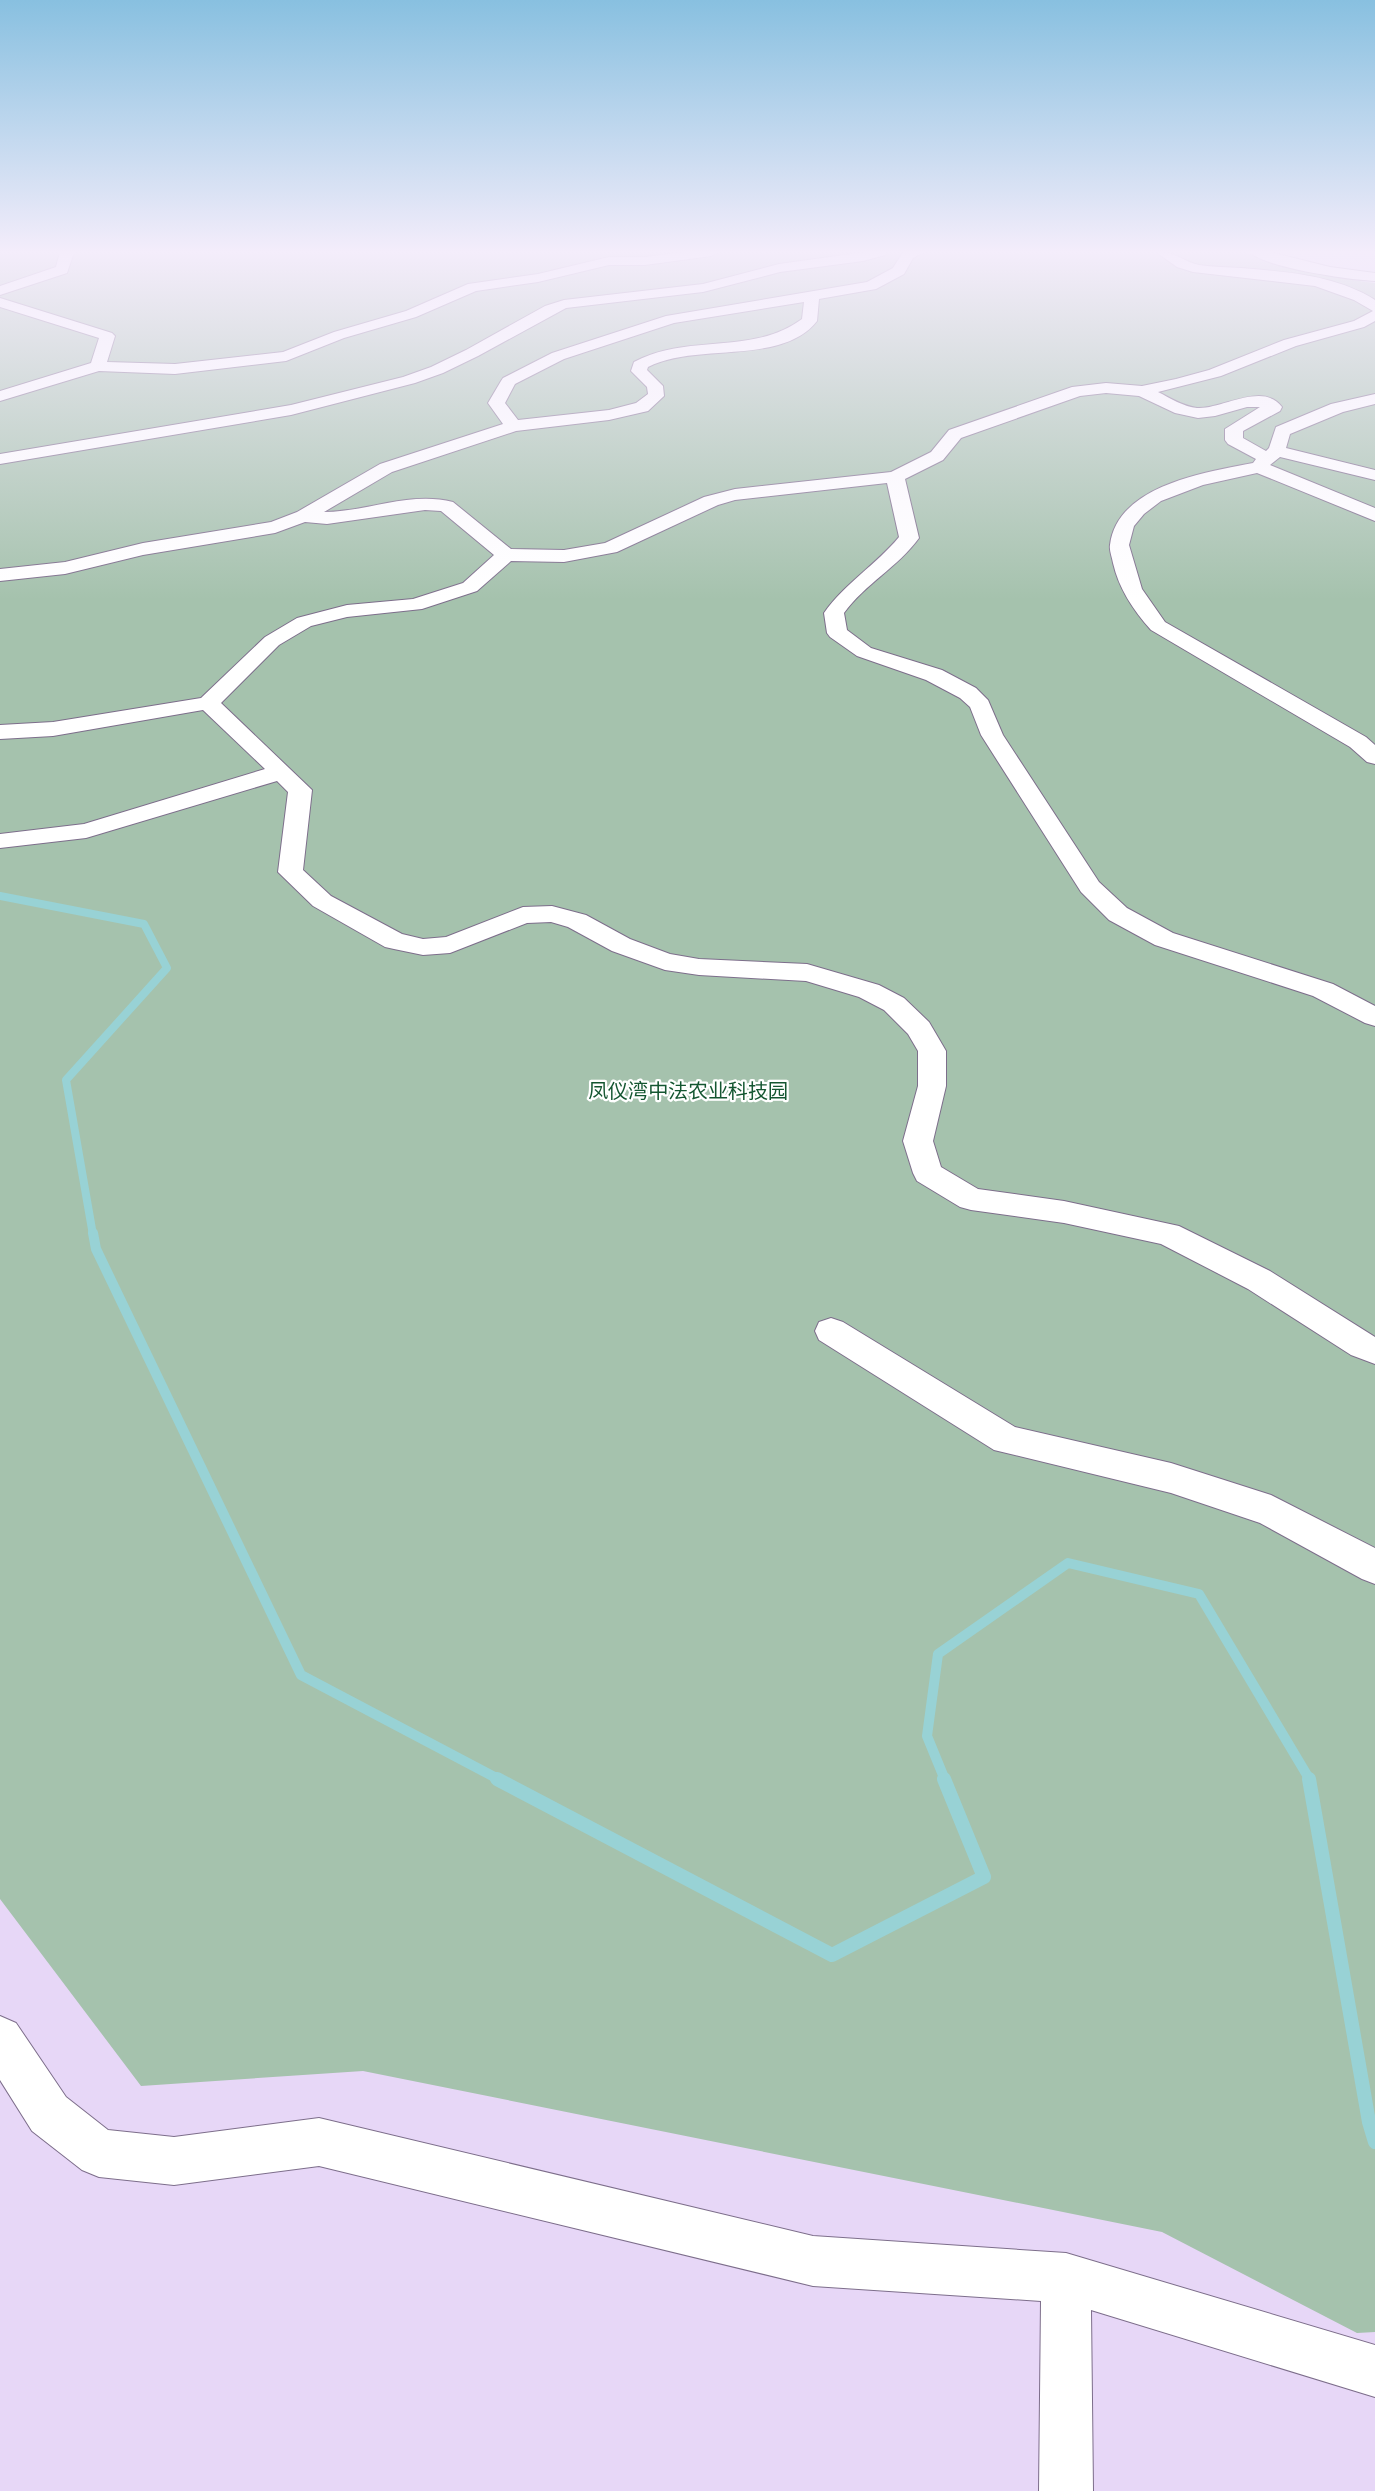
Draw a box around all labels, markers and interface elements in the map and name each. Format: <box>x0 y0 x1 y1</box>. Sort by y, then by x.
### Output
park label: 凤仪湾中法农业科技园 <box>588 1078 788 1104</box>

